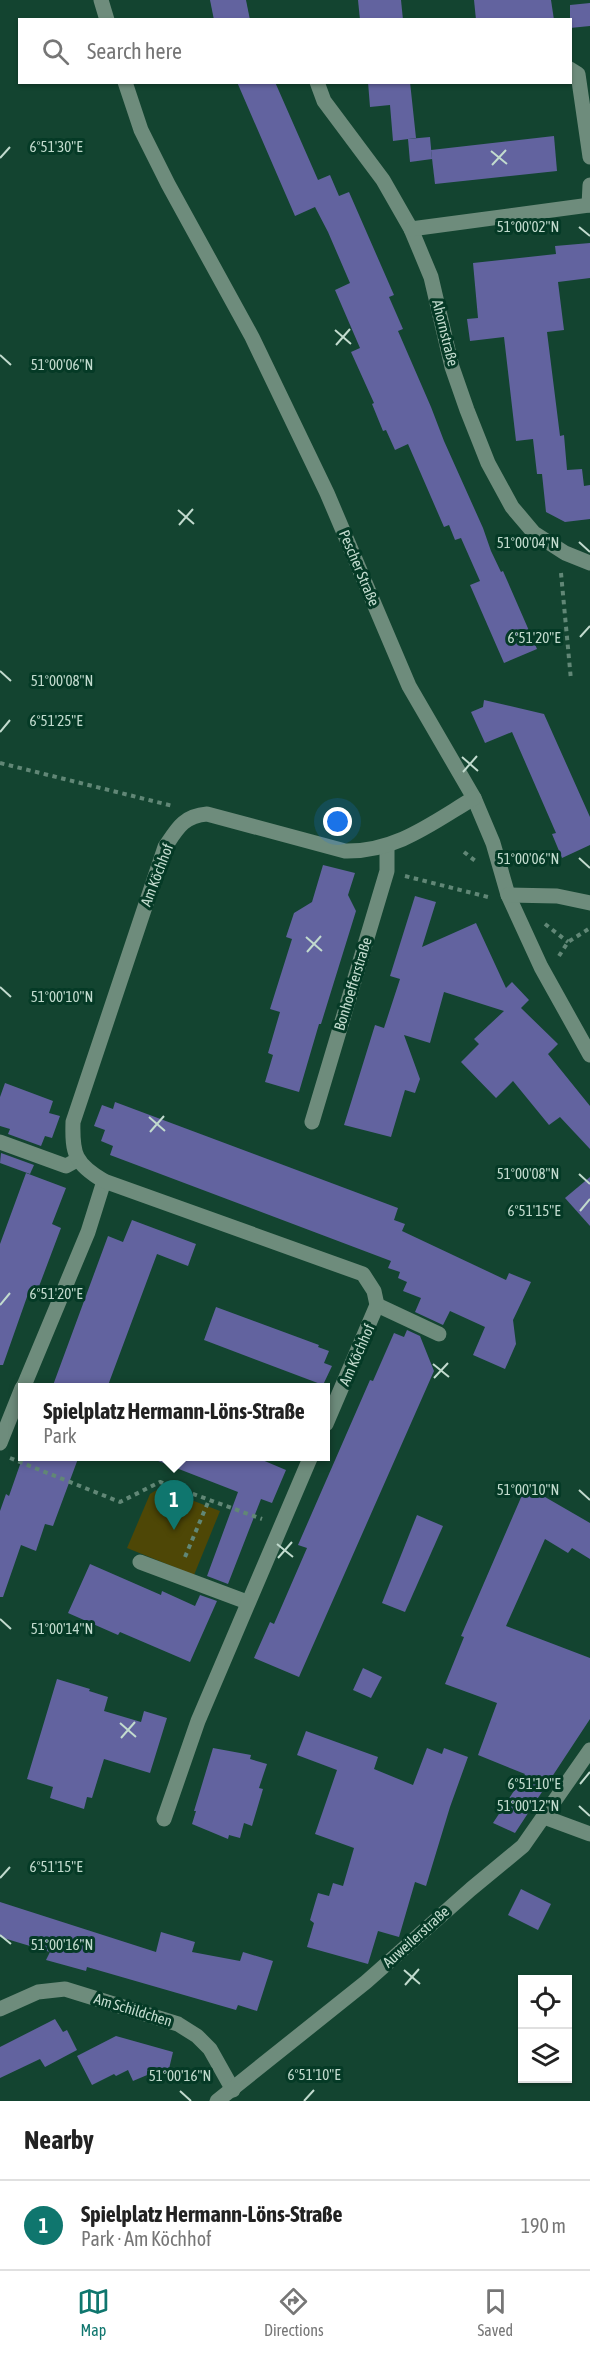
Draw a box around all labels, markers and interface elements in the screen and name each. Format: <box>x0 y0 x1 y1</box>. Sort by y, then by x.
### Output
search box <box>18 18 572 84</box>
icon: search <box>39 35 72 68</box>
text: Search here <box>87 38 182 64</box>
text: 6°51'30"E <box>29 138 83 155</box>
text: 51°00'02"N <box>497 218 559 235</box>
street label: Ahornstraße <box>429 298 462 368</box>
text: 51°00'06"N <box>31 356 93 373</box>
street label: Pescher Straße <box>336 527 383 609</box>
text: 51°00'04"N <box>497 534 559 551</box>
text: 6°51'20"E <box>507 629 561 646</box>
text: 51°00'08"N <box>31 672 93 689</box>
text: 6°51'25"E <box>29 712 83 729</box>
your location <box>323 807 352 836</box>
street label: Am Köchhof <box>137 841 176 908</box>
text: 51°00'06"N <box>497 850 559 867</box>
street label: Bonhoefferstraße <box>330 935 375 1032</box>
text: 51°00'10"N <box>31 988 93 1005</box>
text: 51°00'08"N <box>497 1165 559 1182</box>
text: 6°51'15"E <box>507 1202 561 1219</box>
text: 6°51'20"E <box>29 1285 83 1302</box>
street label: Am Köchhof <box>335 1321 378 1388</box>
popup <box>18 1383 330 1461</box>
text: Spielplatz Hermann-Löns-Straße <box>43 1398 305 1424</box>
text: Park <box>43 1424 77 1447</box>
pin: 1 <box>154 1480 194 1530</box>
text: 51°00'10"N <box>497 1481 559 1498</box>
text: 51°00'14"N <box>31 1620 93 1637</box>
text: 6°51'10"E <box>507 1775 561 1792</box>
text: 51°00'12"N <box>497 1797 559 1814</box>
text: 6°51'15"E <box>29 1858 83 1875</box>
street label: Auweilerstraße <box>379 1902 452 1971</box>
text: 51°00'16"N <box>31 1936 93 1953</box>
map controls <box>518 1975 572 2083</box>
button: locate <box>518 1975 572 2029</box>
street label: Am Schildchen <box>92 1990 174 2029</box>
button: layers <box>518 2029 572 2083</box>
text: 6°51'10"E <box>287 2066 341 2083</box>
text: 51°00'16"N <box>149 2067 211 2084</box>
text: Nearby <box>24 2125 94 2155</box>
text: Spielplatz Hermann-Löns-Straße <box>81 2201 342 2227</box>
text: 1 <box>39 2214 48 2237</box>
text: 190 m <box>521 2214 566 2237</box>
text: Park · Am Köchhof <box>81 2227 212 2250</box>
tab: Map <box>77 2285 110 2339</box>
tab: Directions <box>264 2285 324 2339</box>
tab: Saved <box>478 2285 513 2339</box>

